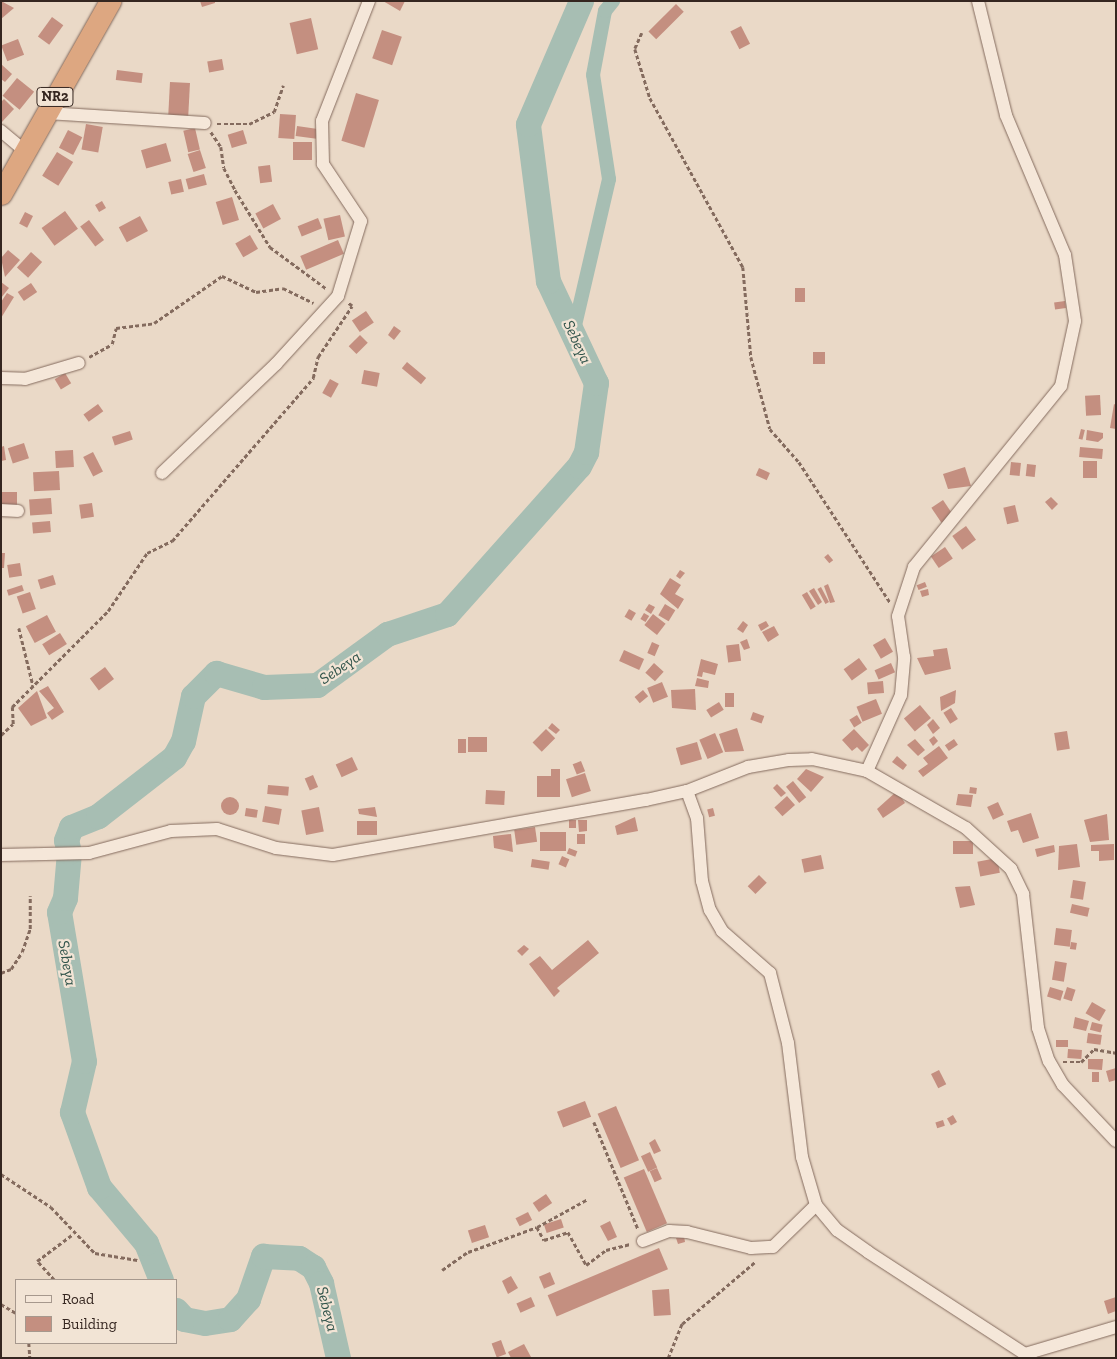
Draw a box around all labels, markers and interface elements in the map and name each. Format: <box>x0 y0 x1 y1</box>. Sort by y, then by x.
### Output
road number: NR2 <box>36 85 74 108</box>
water label: Sebeya <box>559 317 595 367</box>
water label: Sebeya <box>316 647 364 689</box>
water label: Sebeya <box>54 939 80 987</box>
legend <box>15 1279 178 1344</box>
water label: Sebeya <box>312 1284 342 1334</box>
text: Road <box>62 1290 94 1308</box>
text: Building <box>62 1315 117 1333</box>

